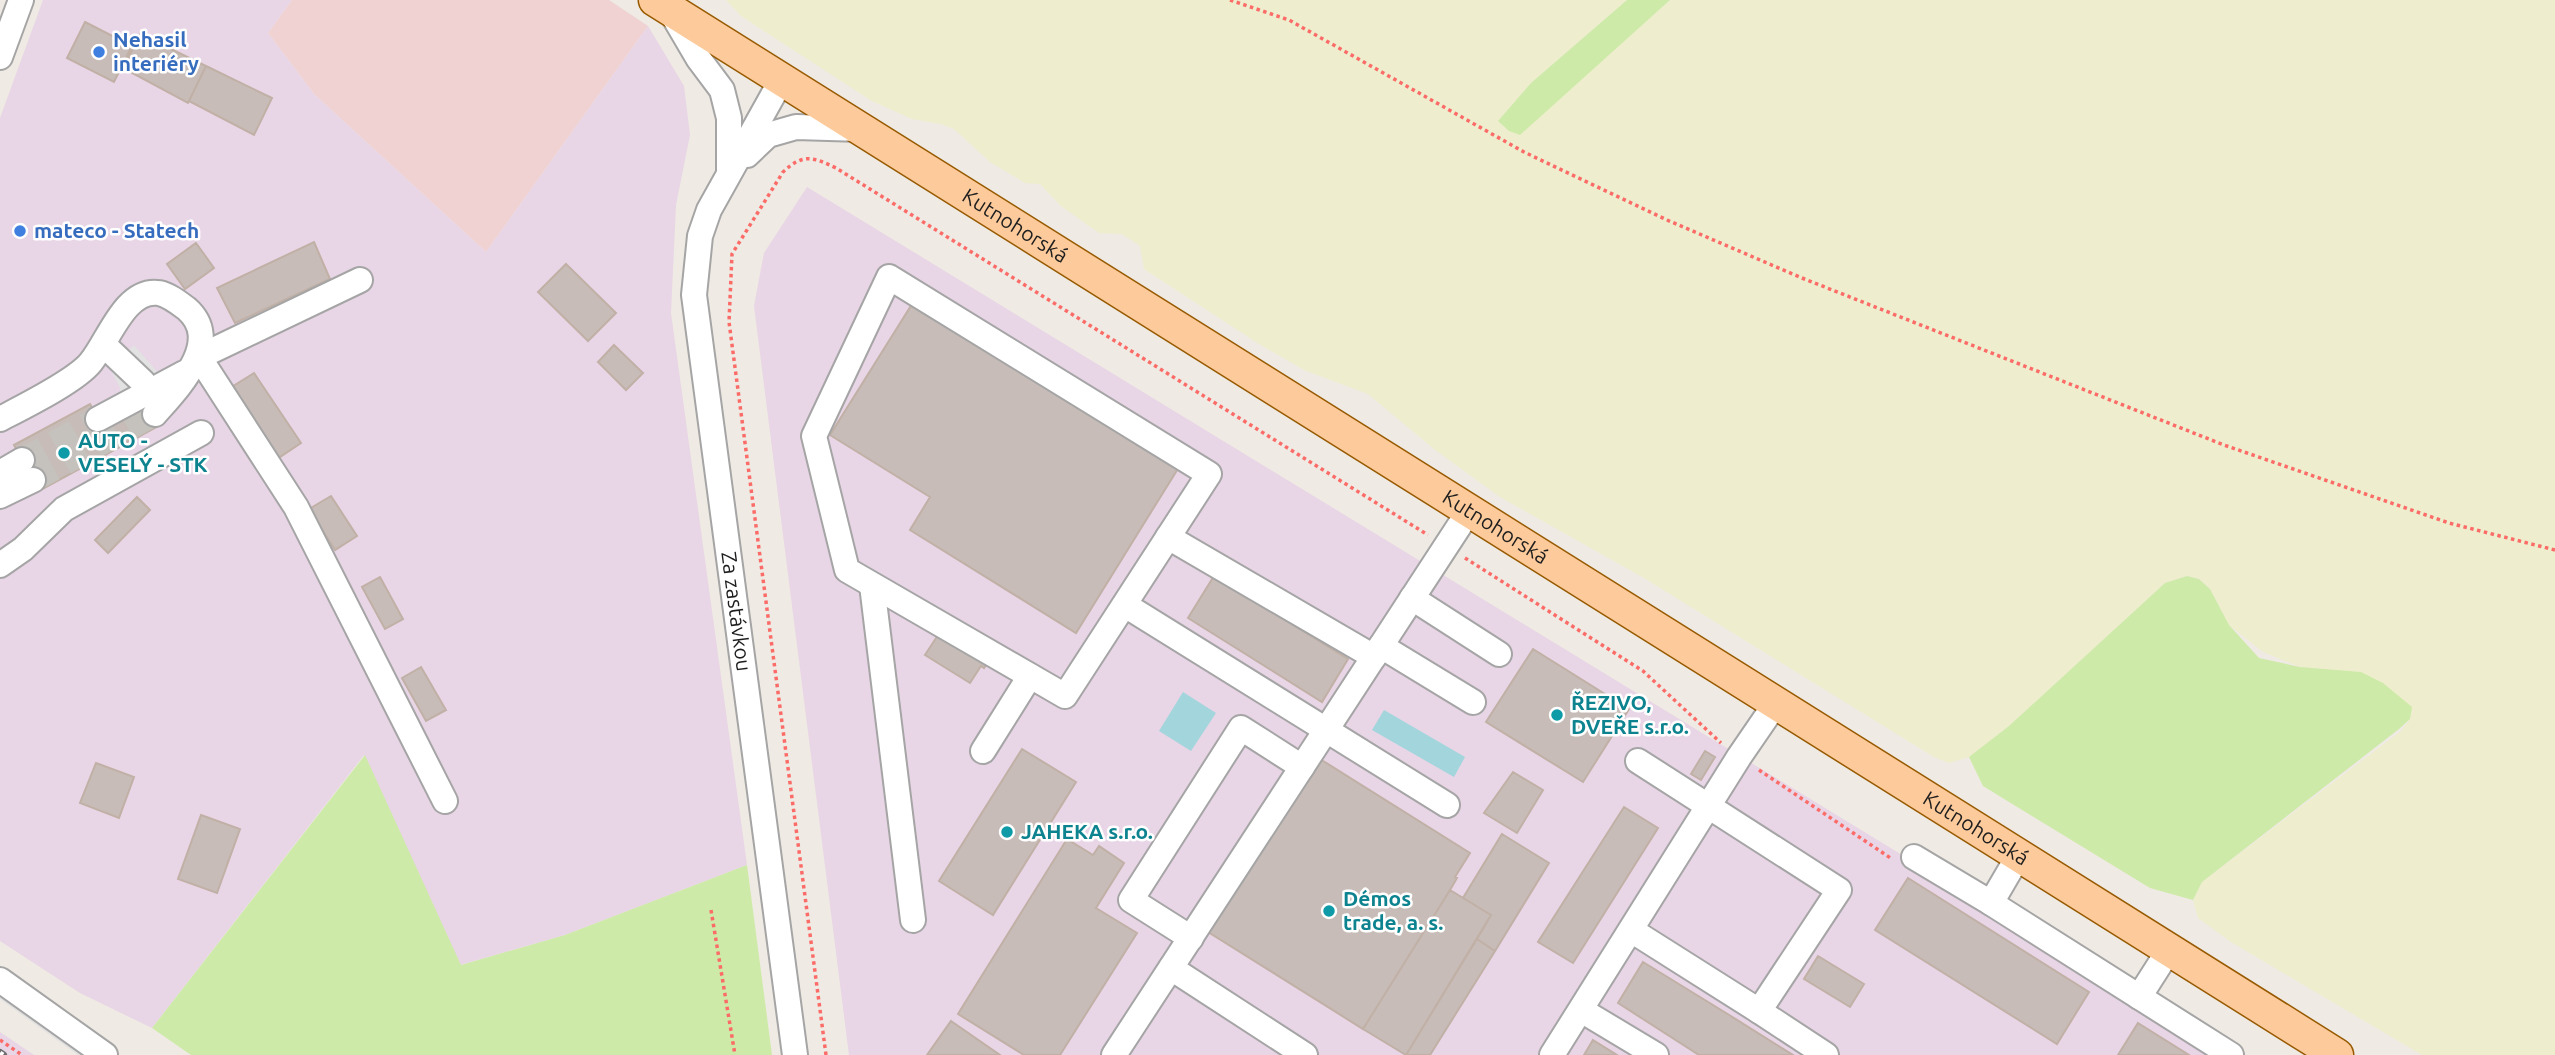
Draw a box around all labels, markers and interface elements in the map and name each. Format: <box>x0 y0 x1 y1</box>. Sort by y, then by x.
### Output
place label: Nehasil interiéry <box>113 27 199 75</box>
marker: Nehasil interiéry <box>91 44 107 60</box>
street label: Kutnohorská <box>958 183 1073 267</box>
place label: mateco - Statech <box>34 218 199 242</box>
marker: mateco - Statech <box>12 223 28 239</box>
place label: AUTO - VESELÝ - STK <box>78 428 208 476</box>
marker: AUTO - VESELÝ - STK <box>56 445 72 461</box>
street label: Kutnohorská <box>1439 484 1553 568</box>
street label: Za zastávkou <box>717 550 757 673</box>
place label: ŘEZIVO, DVEŘE s.r.o. <box>1571 690 1689 738</box>
marker: ŘEZIVO, DVEŘE s.r.o. <box>1549 707 1565 723</box>
street label: Kutnohorská <box>1919 785 2033 870</box>
place label: JAHEKA s.r.o. <box>1021 819 1153 843</box>
marker: JAHEKA s.r.o. <box>999 824 1015 840</box>
place label: Démos trade, a. s. <box>1343 886 1443 934</box>
marker: Démos trade, a. s. <box>1321 903 1337 919</box>

